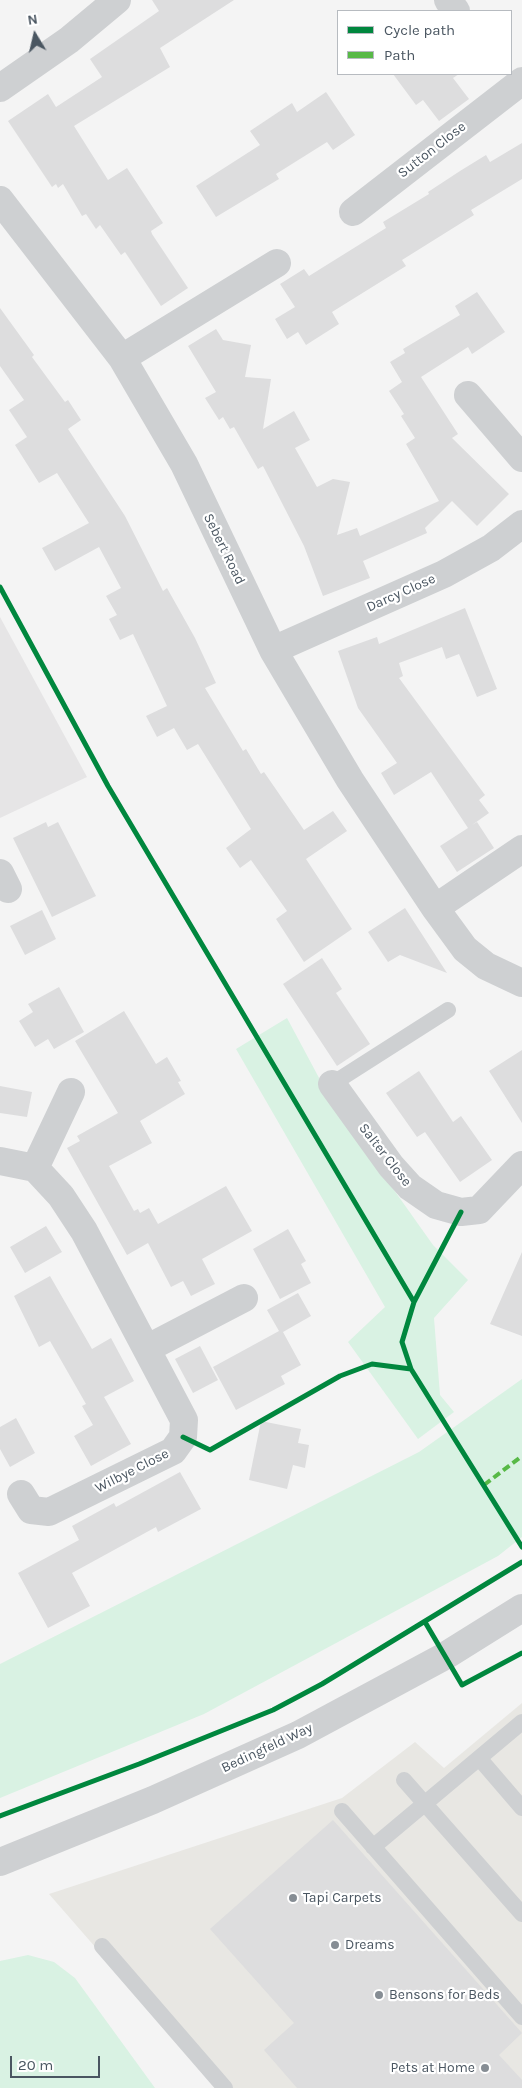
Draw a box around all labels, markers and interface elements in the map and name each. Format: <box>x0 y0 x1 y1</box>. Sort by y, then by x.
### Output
north arrow <box>10 10 60 60</box>
legend <box>337 10 512 75</box>
text: N <box>26 11 39 29</box>
text: Cycle path <box>384 21 455 39</box>
text: Path <box>384 46 415 64</box>
street label: Sutton Close <box>395 118 469 182</box>
street label: Sebert Road <box>200 511 248 587</box>
street label: Darcy Close <box>364 570 438 616</box>
street label: Salter Close <box>355 1120 415 1190</box>
street label: Wilbye Close <box>92 1445 172 1497</box>
street label: Bedingfeld Way <box>219 1720 315 1776</box>
place label: Tapi Carpets <box>303 1890 382 1906</box>
marker: Tapi Carpets <box>287 1892 299 1904</box>
place label: Dreams <box>345 1937 395 1953</box>
marker: Dreams <box>329 1939 341 1951</box>
place label: Bensons for Beds <box>389 1987 500 2003</box>
marker: Bensons for Beds <box>373 1989 385 2001</box>
scale bar <box>12 2046 102 2078</box>
text: 20 m <box>18 2056 53 2074</box>
place label: Pets at Home <box>391 2060 475 2076</box>
marker: Pets at Home <box>479 2062 491 2074</box>

